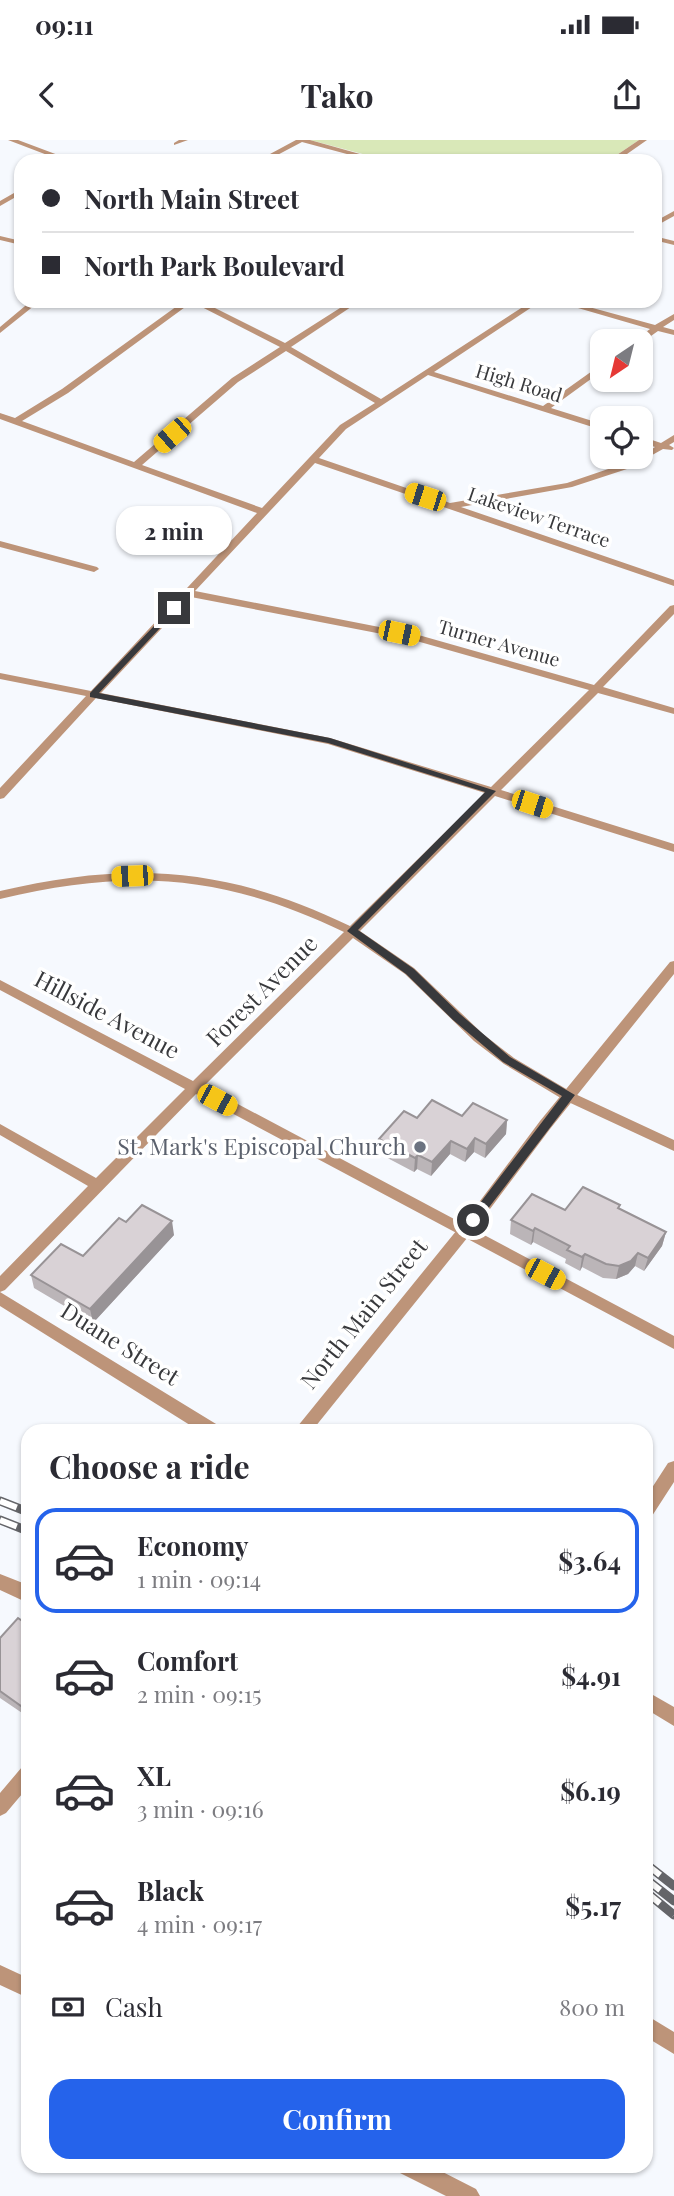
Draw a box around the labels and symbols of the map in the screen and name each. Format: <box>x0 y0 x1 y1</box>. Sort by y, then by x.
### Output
north arrow <box>590 329 653 392</box>
street label: High Road <box>473 357 566 408</box>
car <box>150 413 195 457</box>
street label: Lakeview Terrace <box>465 480 614 553</box>
car <box>402 481 449 513</box>
callout: 2 min <box>116 506 232 556</box>
route end <box>158 592 190 624</box>
street label: Turner Avenue <box>435 612 563 672</box>
car <box>377 618 422 648</box>
car <box>509 788 556 820</box>
car <box>111 865 154 887</box>
street label: Forest Avenue <box>199 928 323 1052</box>
street label: Hillside Avenue <box>30 962 186 1065</box>
car <box>194 1081 241 1119</box>
place label: St. Mark's Episcopal Church <box>117 1130 406 1161</box>
marker: St. Mark's Episcopal Church <box>412 1139 428 1155</box>
route start <box>457 1204 489 1236</box>
street label: North Main Street <box>292 1231 434 1395</box>
car <box>522 1255 569 1293</box>
street label: Duane Street <box>56 1294 187 1392</box>

